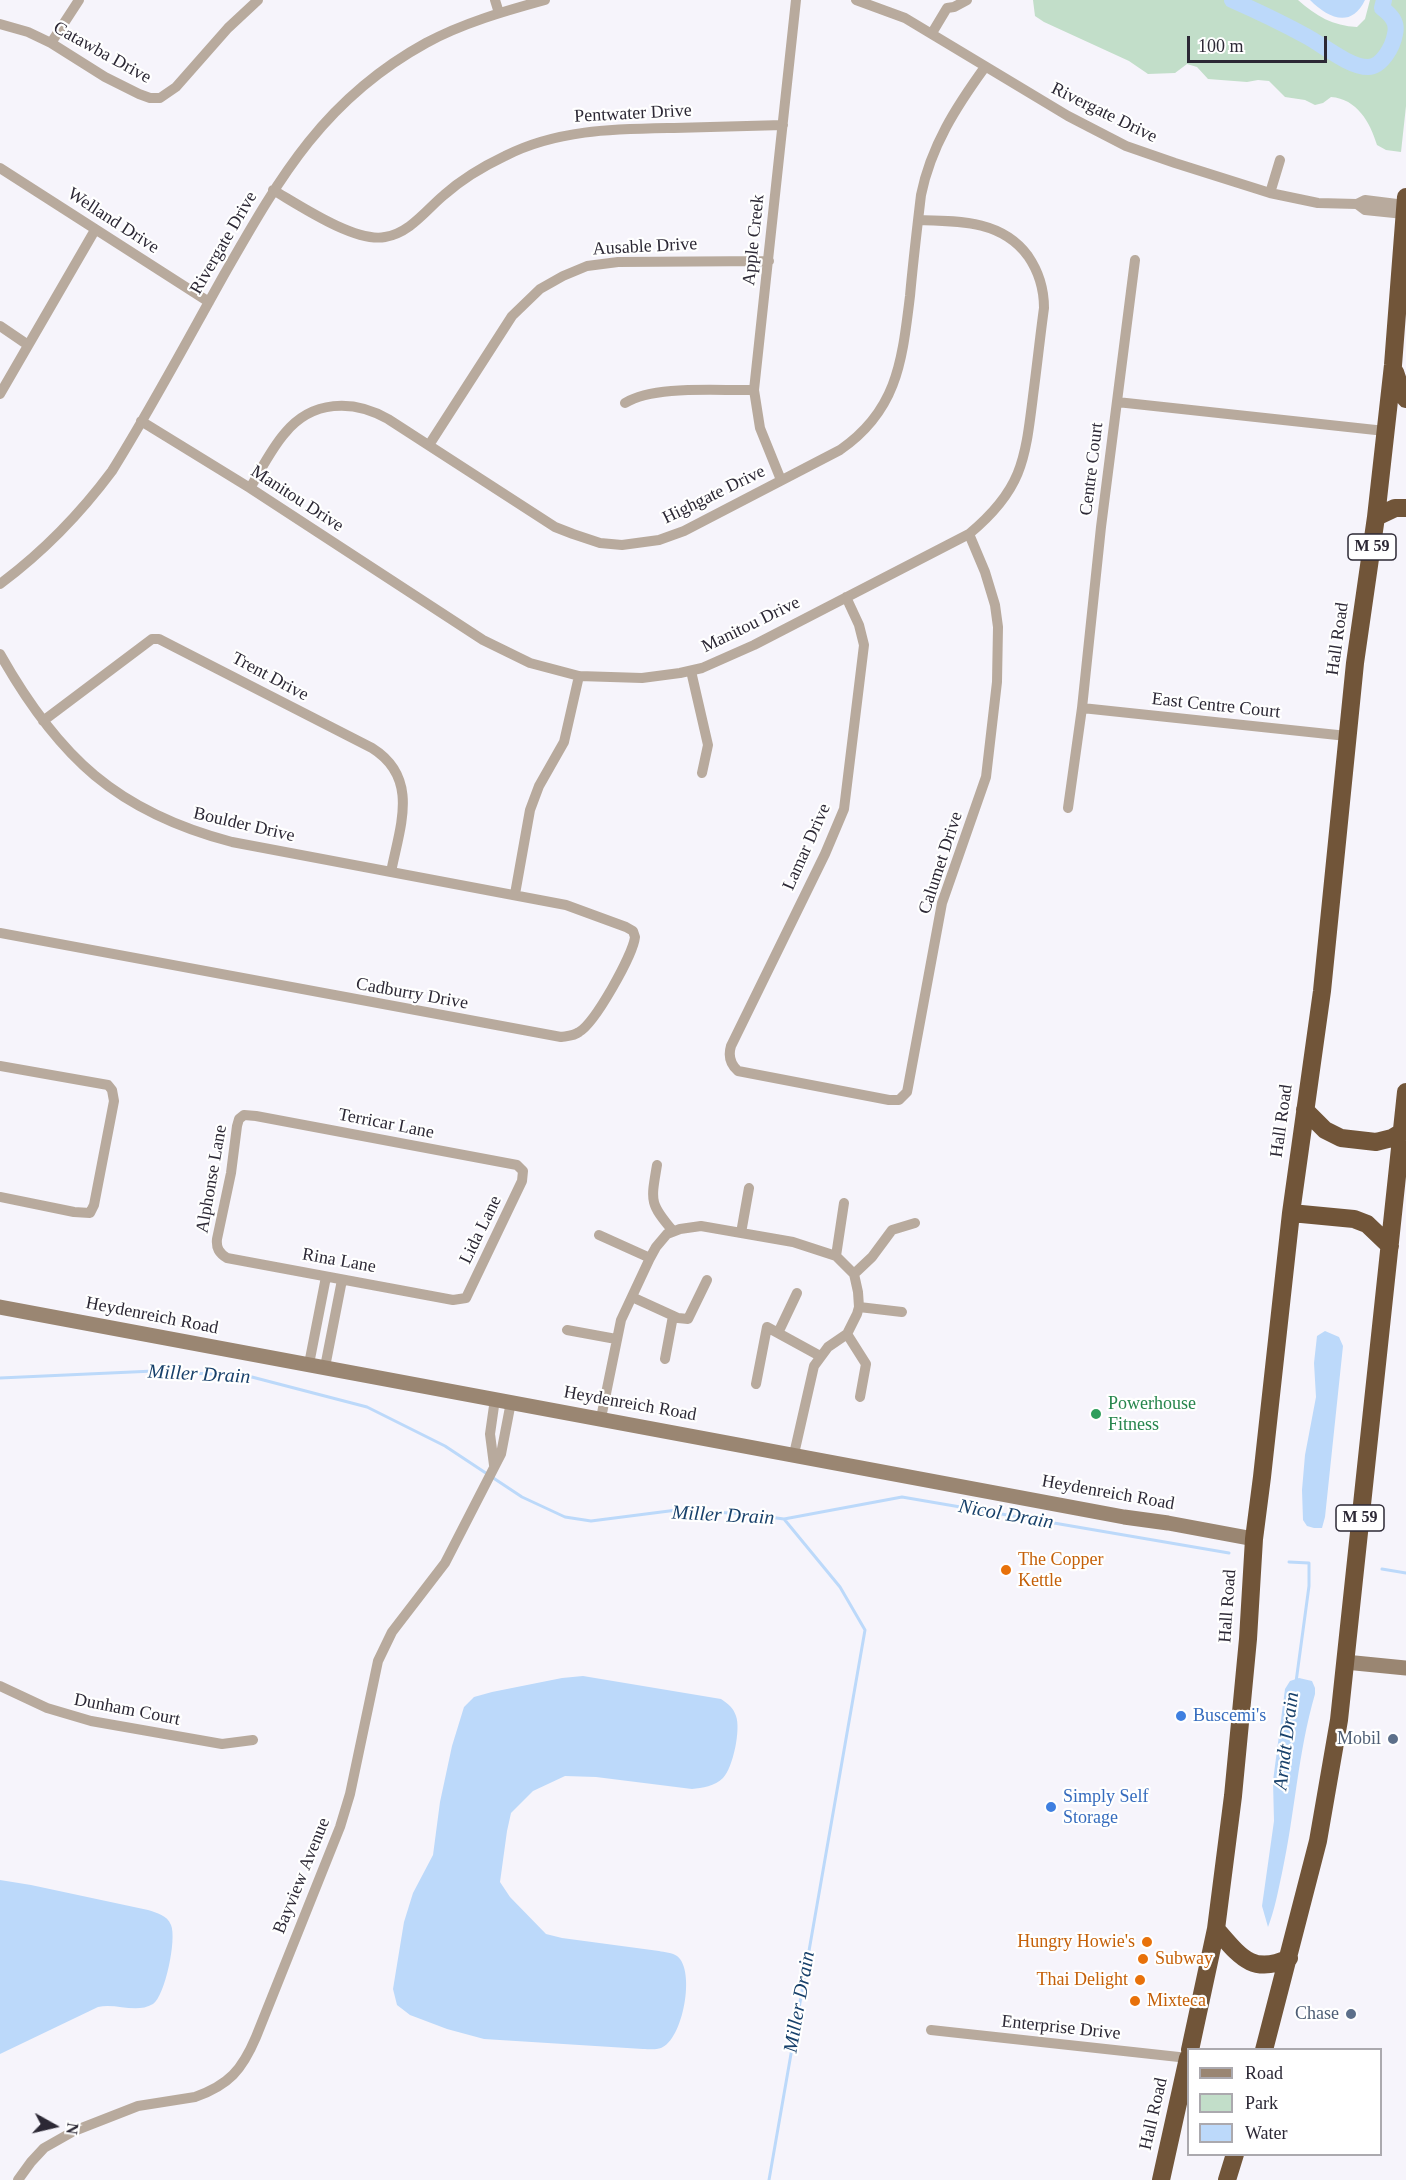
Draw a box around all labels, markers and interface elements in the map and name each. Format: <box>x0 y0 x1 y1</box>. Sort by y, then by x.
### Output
street label: Catawba Drive <box>49 17 155 89</box>
scale bar <box>1190 24 1330 62</box>
text: 100 m <box>1198 36 1244 56</box>
street label: Rivergate Drive <box>1048 78 1160 148</box>
street label: Pentwater Drive <box>574 100 692 128</box>
street label: Welland Drive <box>63 183 163 259</box>
street label: Rivergate Drive <box>186 188 262 298</box>
street label: Apple Creek <box>738 193 770 287</box>
street label: Ausable Drive <box>592 233 698 261</box>
street label: Centre Court <box>1076 421 1108 517</box>
street label: Manitou Drive <box>246 461 348 537</box>
street label: Highgate Drive <box>659 461 769 529</box>
road number: M 59 <box>1348 534 1396 560</box>
street label: Manitou Drive <box>698 592 804 658</box>
street label: Hall Road <box>1322 601 1354 677</box>
street label: Trent Drive <box>228 648 312 706</box>
street label: East Centre Court <box>1151 689 1281 723</box>
street label: Lamar Drive <box>778 800 836 894</box>
street label: Boulder Drive <box>191 803 297 847</box>
street label: Calumet Drive <box>914 809 968 917</box>
street label: Cadburry Drive <box>354 974 470 1014</box>
street label: Hall Road <box>1266 1083 1298 1159</box>
street label: Terricar Lane <box>336 1104 436 1144</box>
street label: Alphonse Lane <box>192 1123 232 1235</box>
street label: Lida Lane <box>455 1192 507 1268</box>
street label: Rina Lane <box>300 1244 378 1278</box>
street label: Heydenreich Road <box>84 1293 220 1339</box>
water label: Miller Drain <box>147 1360 251 1390</box>
street label: Heydenreich Road <box>562 1382 698 1426</box>
place label: Powerhouse Fitness <box>1108 1393 1196 1436</box>
marker: Powerhouse Fitness <box>1089 1407 1103 1421</box>
street label: Heydenreich Road <box>1040 1471 1176 1515</box>
water label: Nicol Drain <box>957 1495 1055 1535</box>
water label: Miller Drain <box>671 1501 775 1531</box>
road number: M 59 <box>1336 1505 1384 1531</box>
place label: The Copper Kettle <box>1018 1549 1103 1592</box>
marker: The Copper Kettle <box>999 1563 1013 1577</box>
street label: Hall Road <box>1215 1569 1241 1643</box>
street label: Dunham Court <box>72 1689 182 1731</box>
water label: Arndt Drain <box>1269 1691 1305 1791</box>
place label: Buscemi's <box>1193 1705 1266 1727</box>
marker: Buscemi's <box>1174 1709 1188 1723</box>
place label: Mobil <box>1337 1728 1381 1750</box>
marker: Mobil <box>1386 1732 1400 1746</box>
place label: Simply Self Storage <box>1063 1786 1149 1828</box>
marker: Simply Self Storage <box>1044 1800 1058 1814</box>
street label: Bayview Avenue <box>269 1815 335 1937</box>
place label: Hungry Howie's <box>1017 1931 1135 1953</box>
marker: Hungry Howie's <box>1140 1935 1154 1949</box>
place label: Subway <box>1155 1948 1213 1970</box>
water label: Miller Drain <box>779 1949 821 2055</box>
marker: Subway <box>1136 1952 1150 1966</box>
place label: Thai Delight <box>1037 1969 1128 1991</box>
marker: Thai Delight <box>1133 1973 1147 1987</box>
place label: Mixteca <box>1147 1990 1206 2012</box>
marker: Mixteca <box>1128 1994 1142 2008</box>
place label: Chase <box>1295 2003 1339 2025</box>
marker: Chase <box>1344 2007 1358 2021</box>
street label: Enterprise Drive <box>1000 2011 1122 2045</box>
legend <box>1187 2048 1382 2156</box>
text: Road <box>1245 2063 1283 2083</box>
street label: Hall Road <box>1135 2076 1173 2152</box>
text: Park <box>1245 2093 1278 2113</box>
north arrow <box>24 2096 84 2156</box>
text: N <box>63 2122 82 2135</box>
text: Water <box>1245 2123 1288 2143</box>

